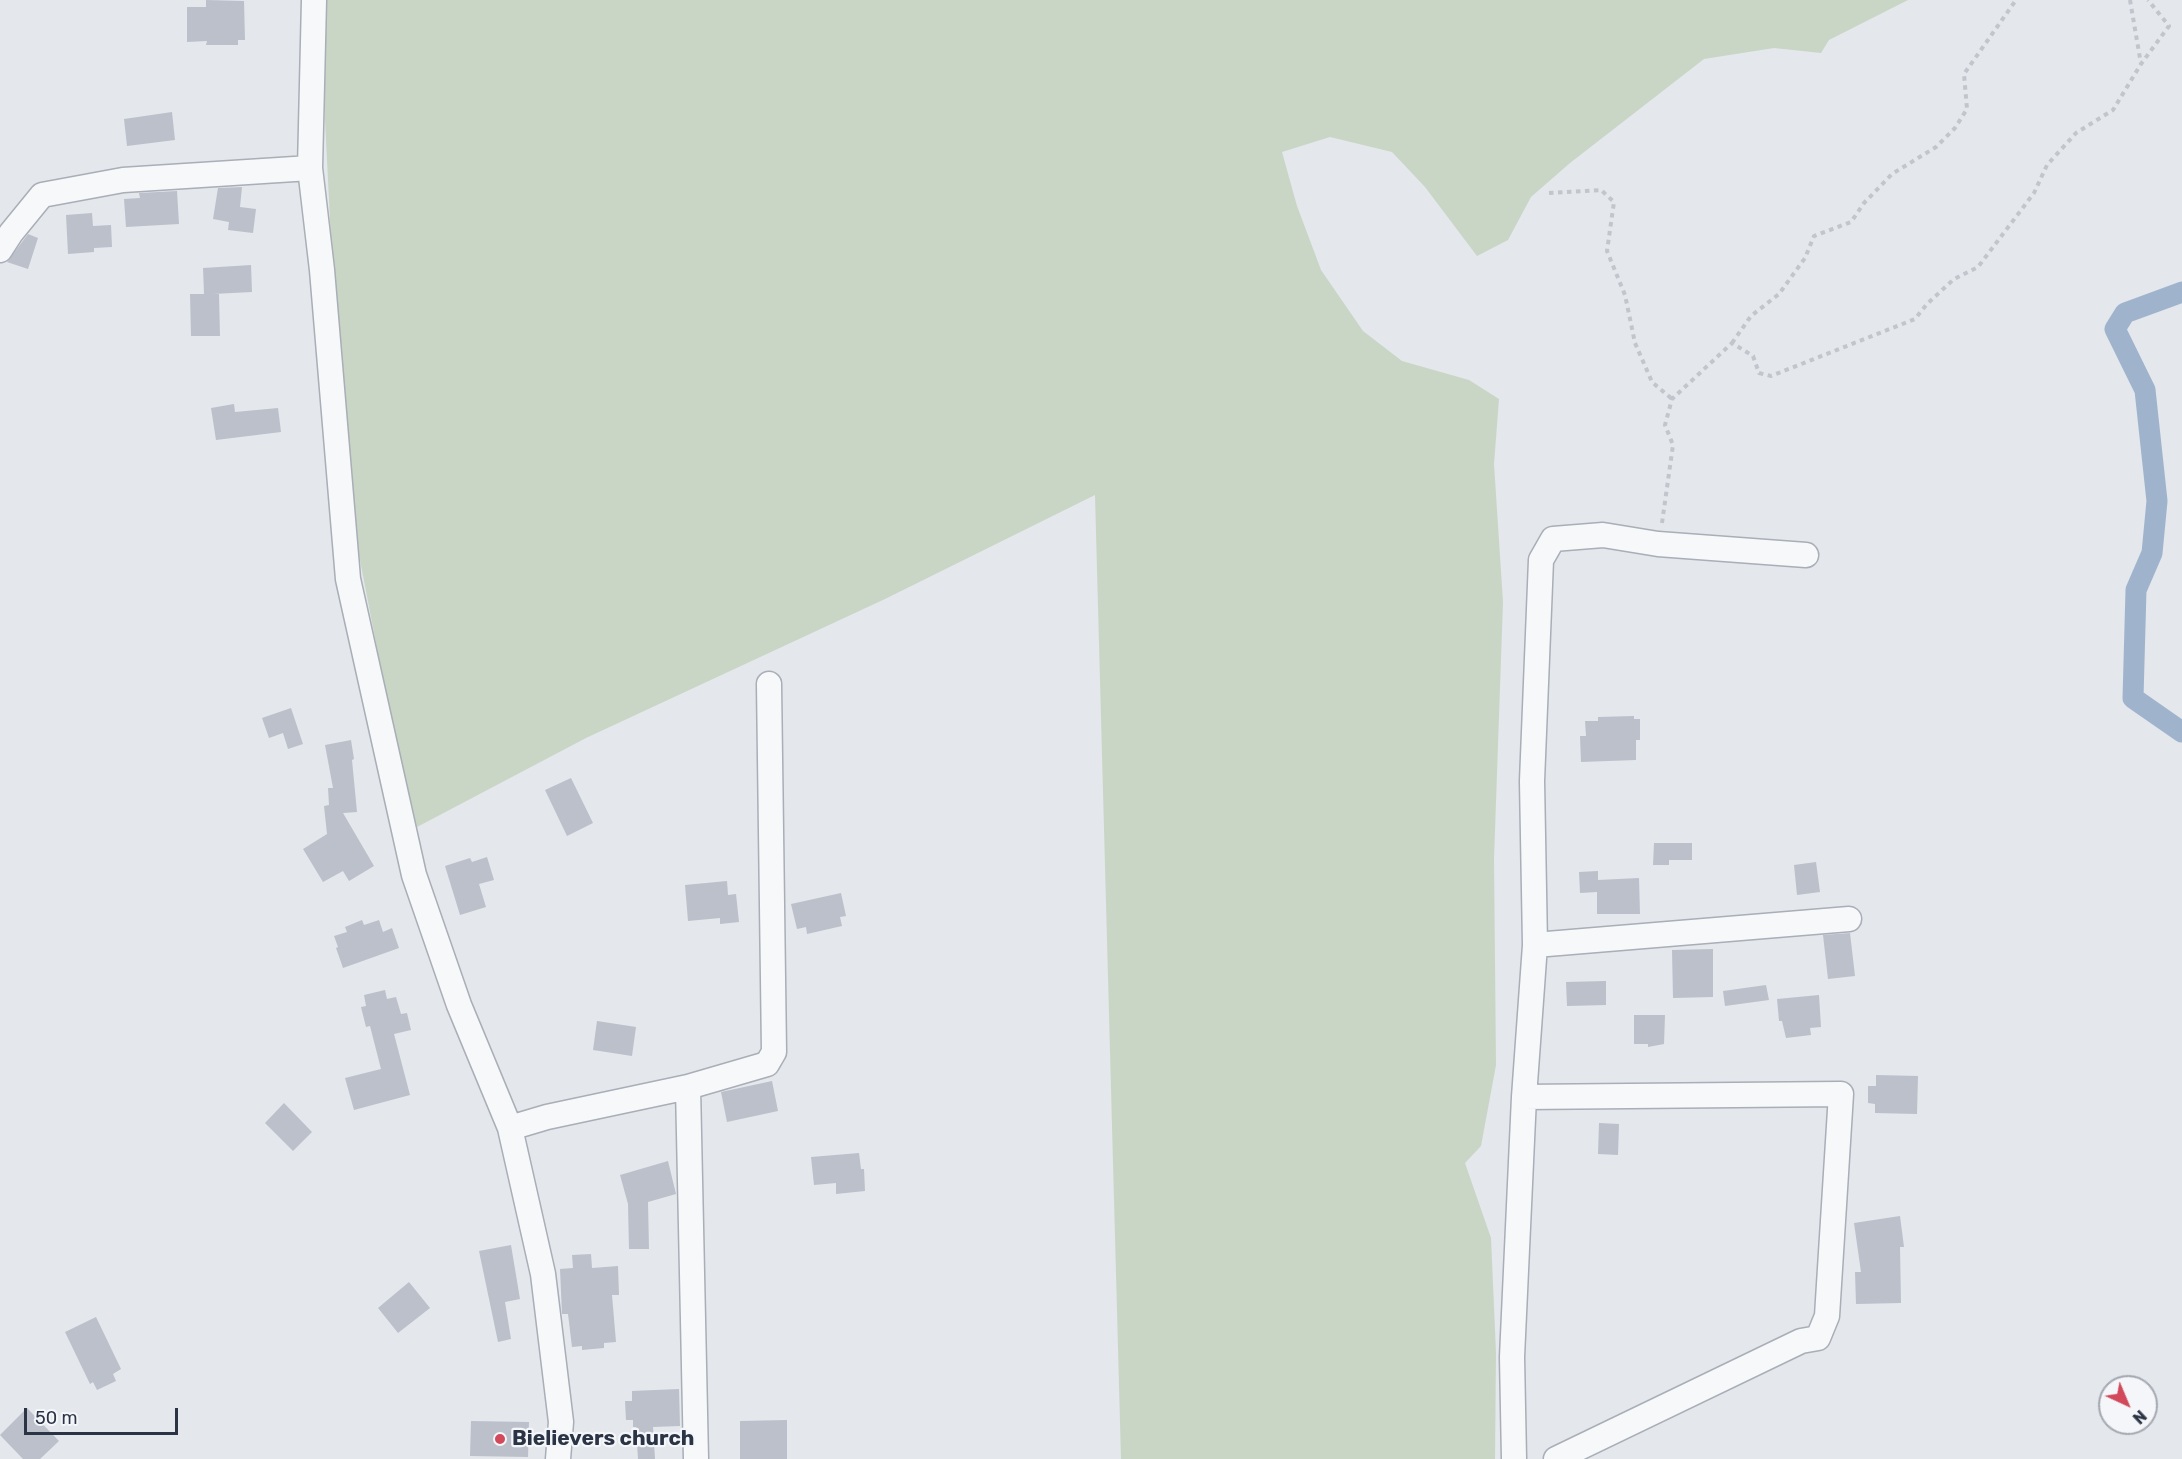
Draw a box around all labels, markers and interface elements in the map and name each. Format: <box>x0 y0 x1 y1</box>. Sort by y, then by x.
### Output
north arrow <box>2098 1375 2158 1435</box>
scale bar <box>27 1396 182 1434</box>
text: N <box>2129 1406 2150 1428</box>
text: 50 m <box>35 1407 78 1429</box>
place label: Bielievers church <box>512 1426 694 1452</box>
marker: Bielievers church <box>493 1432 507 1446</box>

